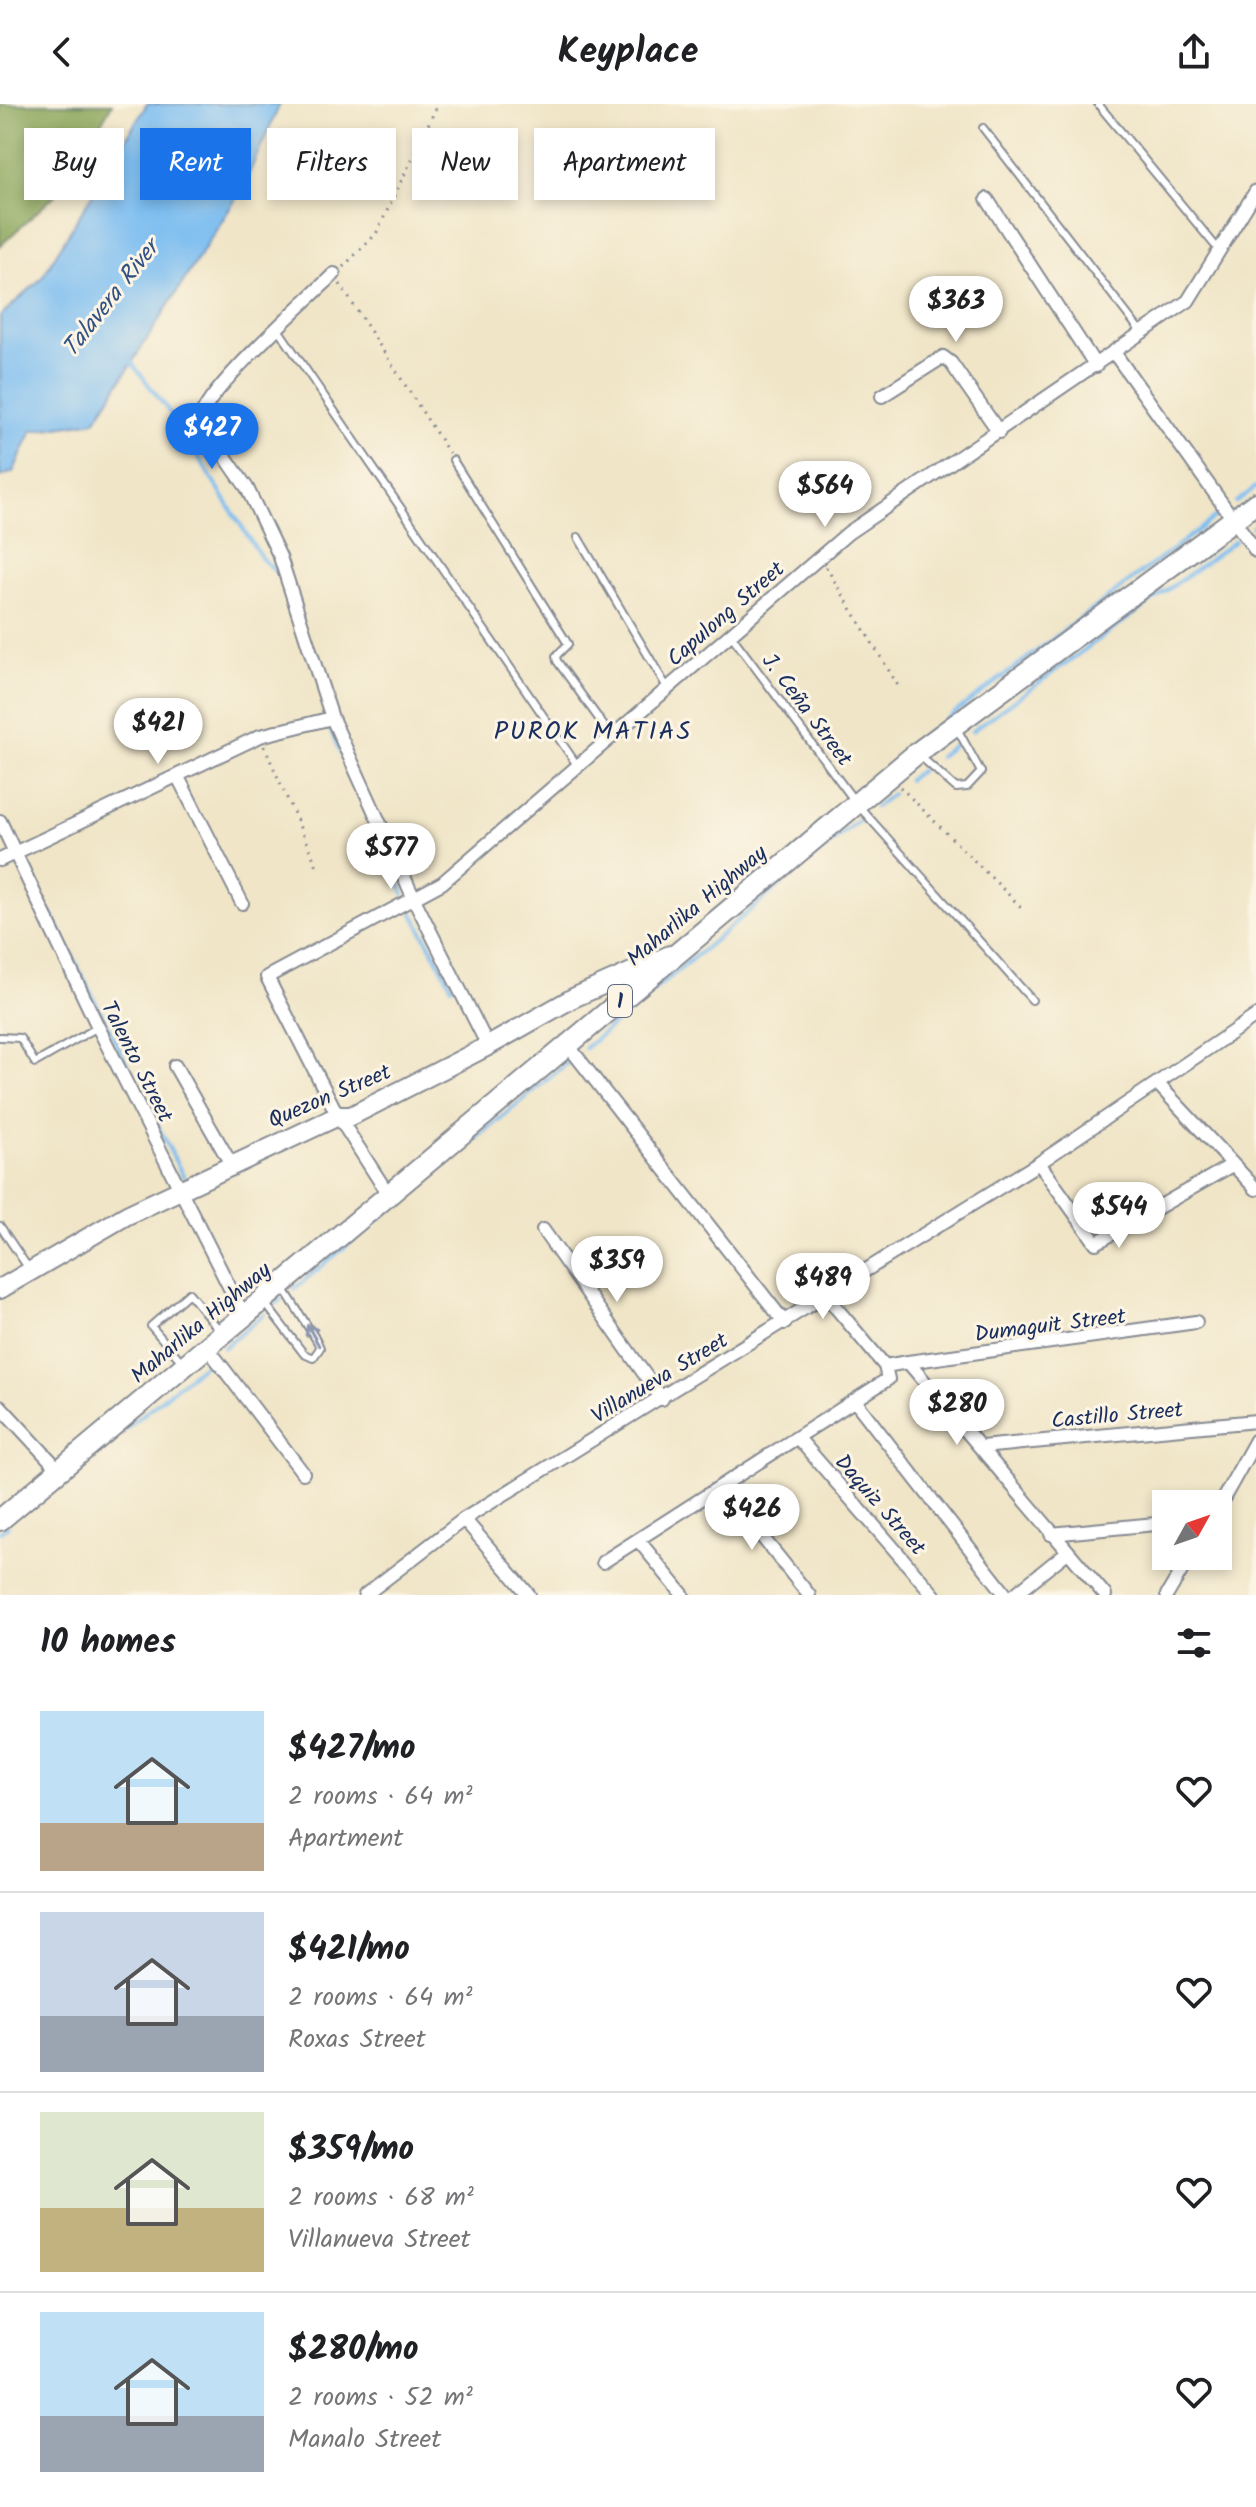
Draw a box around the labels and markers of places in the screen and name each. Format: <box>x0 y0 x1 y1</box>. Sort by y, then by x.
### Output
pin: $363 <box>909 276 1003 344</box>
pin: $427 <box>165 403 259 471</box>
pin: $564 <box>778 461 872 529</box>
pin: $421 <box>111 698 205 766</box>
pin: $577 <box>344 823 438 891</box>
pin: $544 <box>1072 1182 1166 1250</box>
pin: $359 <box>570 1236 664 1304</box>
pin: $489 <box>776 1253 870 1321</box>
pin: $280 <box>910 1379 1004 1447</box>
pin: $426 <box>705 1484 799 1552</box>

